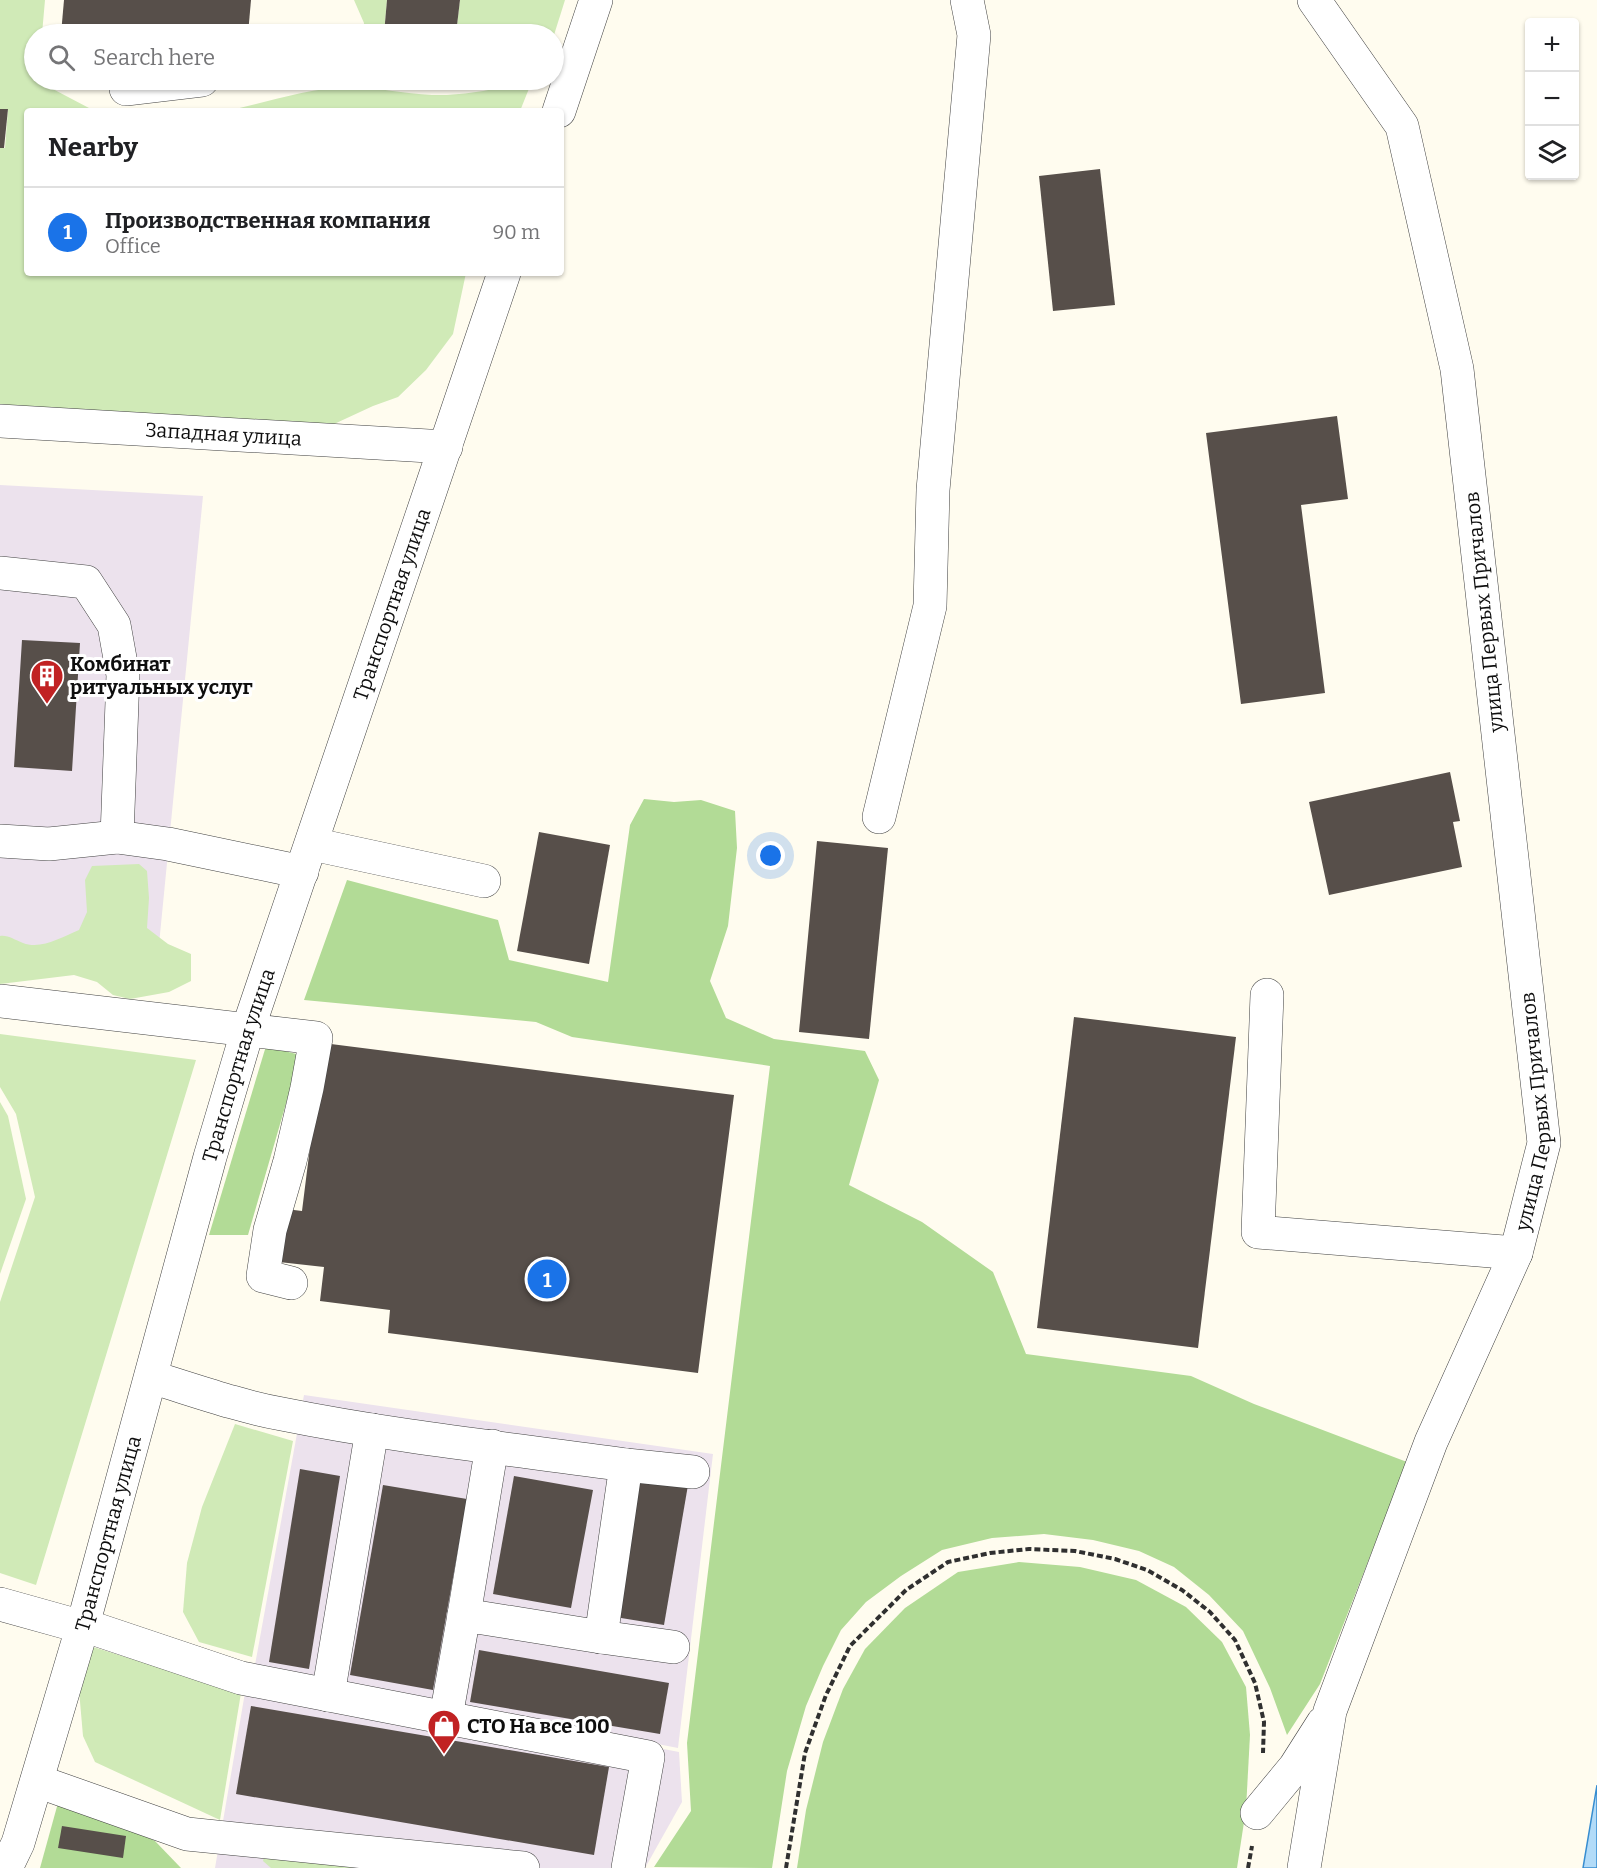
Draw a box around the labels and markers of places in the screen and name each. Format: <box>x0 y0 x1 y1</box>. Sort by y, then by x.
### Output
place label: Комбинат ритуальных услуг <box>70 652 253 699</box>
building icon: Комбинат ритуальных услуг <box>29 658 65 705</box>
pin: 1 <box>528 1256 566 1302</box>
shop icon: СТО На все 100 <box>426 1708 462 1755</box>
place label: СТО На все 100 <box>467 1714 610 1738</box>

